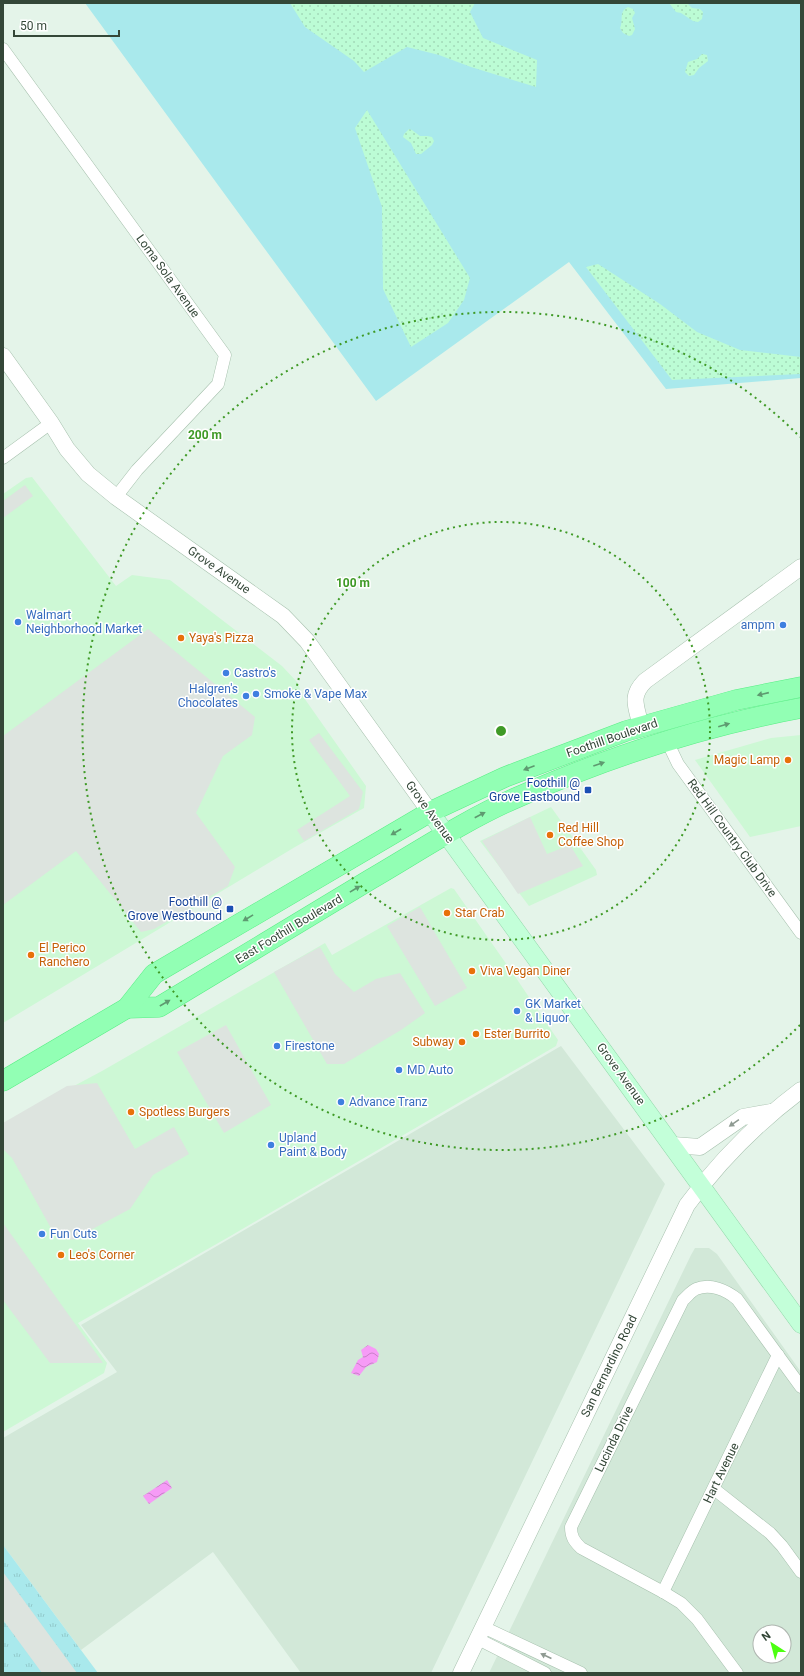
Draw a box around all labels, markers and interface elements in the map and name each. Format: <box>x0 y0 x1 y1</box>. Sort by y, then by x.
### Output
scale bar <box>14 12 119 38</box>
text: 50 m <box>20 19 47 33</box>
street label: Loma Sola Avenue <box>133 232 203 320</box>
text: 200 m <box>188 428 222 442</box>
street label: Grove Avenue <box>185 543 253 597</box>
text: 100 m <box>336 576 370 590</box>
place label: Walmart Neighborhood Market <box>26 608 142 636</box>
marker: Walmart Neighborhood Market <box>13 617 23 627</box>
place label: ampm <box>741 618 775 632</box>
marker: ampm <box>778 620 788 630</box>
place label: Yaya's Pizza <box>189 631 254 645</box>
marker: Yaya's Pizza <box>176 633 186 643</box>
place label: Castro's <box>234 666 276 680</box>
marker: Castro's <box>221 668 231 678</box>
place label: Halgren's Chocolates <box>178 682 238 710</box>
place label: Smoke & Vape Max <box>264 687 367 701</box>
marker: Smoke & Vape Max <box>251 689 261 699</box>
marker: Halgren's Chocolates <box>241 691 251 701</box>
one-way arrow <box>756 691 769 697</box>
street label: Foothill Boulevard <box>565 716 659 760</box>
one-way arrow <box>718 722 730 728</box>
centre of rings <box>494 724 508 738</box>
place label: Magic Lamp <box>714 753 780 767</box>
marker: Magic Lamp <box>783 755 793 765</box>
one-way arrow <box>594 760 606 766</box>
one-way arrow <box>523 765 535 771</box>
place label: Foothill @ Grove Eastbound <box>489 776 580 804</box>
street label: Red Hill Country Club Drive <box>684 776 780 900</box>
street label: Grove Avenue <box>403 778 457 846</box>
marker: Foothill @ Grove Eastbound <box>583 785 593 795</box>
one-way arrow <box>475 812 486 819</box>
place label: Red Hill Coffee Shop <box>558 821 624 849</box>
one-way arrow <box>390 828 402 835</box>
marker: Red Hill Coffee Shop <box>545 830 555 840</box>
one-way arrow <box>349 886 361 893</box>
street label: East Foothill Boulevard <box>233 892 345 966</box>
place label: Foothill @ Grove Westbound <box>128 895 222 923</box>
marker: Foothill @ Grove Westbound <box>225 904 235 914</box>
place label: Star Crab <box>455 906 505 920</box>
marker: Star Crab <box>442 908 452 918</box>
one-way arrow <box>242 914 253 921</box>
place label: El Perico Ranchero <box>39 941 90 969</box>
marker: El Perico Ranchero <box>26 950 36 960</box>
place label: Viva Vegan Diner <box>480 964 570 978</box>
marker: Viva Vegan Diner <box>467 966 477 976</box>
place label: GK Market & Liquor <box>525 997 581 1025</box>
one-way arrow <box>159 1000 171 1007</box>
marker: GK Market & Liquor <box>512 1006 522 1016</box>
place label: Ester Burrito <box>484 1027 550 1041</box>
marker: Ester Burrito <box>471 1029 481 1039</box>
place label: Subway <box>412 1035 454 1049</box>
marker: Subway <box>457 1037 467 1047</box>
place label: Firestone <box>285 1039 335 1053</box>
street label: Grove Avenue <box>594 1040 648 1108</box>
marker: Firestone <box>272 1041 282 1051</box>
place label: MD Auto <box>407 1063 454 1077</box>
marker: MD Auto <box>394 1065 404 1075</box>
place label: Advance Tranz <box>349 1095 428 1109</box>
marker: Advance Tranz <box>336 1097 346 1107</box>
place label: Spotless Burgers <box>139 1105 230 1119</box>
marker: Spotless Burgers <box>126 1107 136 1117</box>
one-way arrow <box>729 1119 740 1127</box>
place label: Upland Paint & Body <box>279 1131 347 1159</box>
marker: Upland Paint & Body <box>266 1140 276 1150</box>
place label: Fun Cuts <box>50 1227 97 1241</box>
marker: Fun Cuts <box>37 1229 47 1239</box>
place label: Leo's Corner <box>69 1248 134 1262</box>
marker: Leo's Corner <box>56 1250 66 1260</box>
street label: San Bernardino Road <box>578 1313 640 1419</box>
street label: Lucinda Drive <box>592 1404 636 1474</box>
street label: Hart Avenue <box>700 1440 742 1506</box>
north arrow <box>752 1624 792 1664</box>
text: N <box>759 1629 774 1644</box>
one-way arrow <box>540 1653 552 1659</box>

